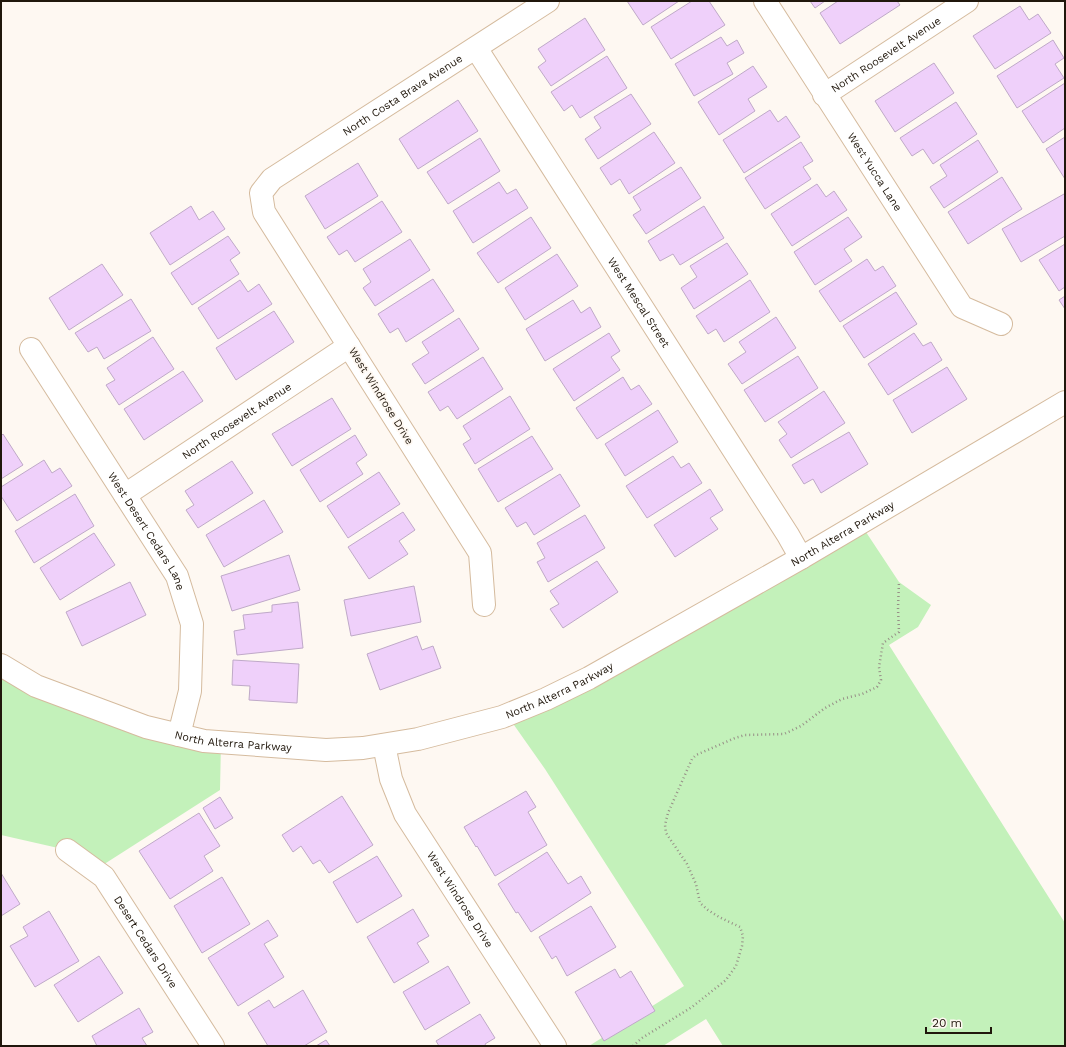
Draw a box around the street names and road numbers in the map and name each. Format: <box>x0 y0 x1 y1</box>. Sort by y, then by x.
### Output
street label: North Roosevelt Avenue <box>829 14 943 95</box>
street label: North Costa Brava Avenue <box>340 52 465 138</box>
street label: West Yucca Lane <box>845 130 905 213</box>
street label: West Mescal Street <box>605 255 673 350</box>
street label: West Windrose Drive <box>346 345 416 447</box>
street label: North Roosevelt Avenue <box>179 380 294 462</box>
street label: West Desert Cedars Lane <box>105 470 188 592</box>
street label: North Alterra Parkway <box>788 498 897 569</box>
street label: North Alterra Parkway <box>503 659 616 721</box>
street label: North Alterra Parkway <box>173 728 293 754</box>
street label: West Windrose Drive <box>424 849 496 950</box>
street label: Desert Cedars Drive <box>111 893 180 990</box>

